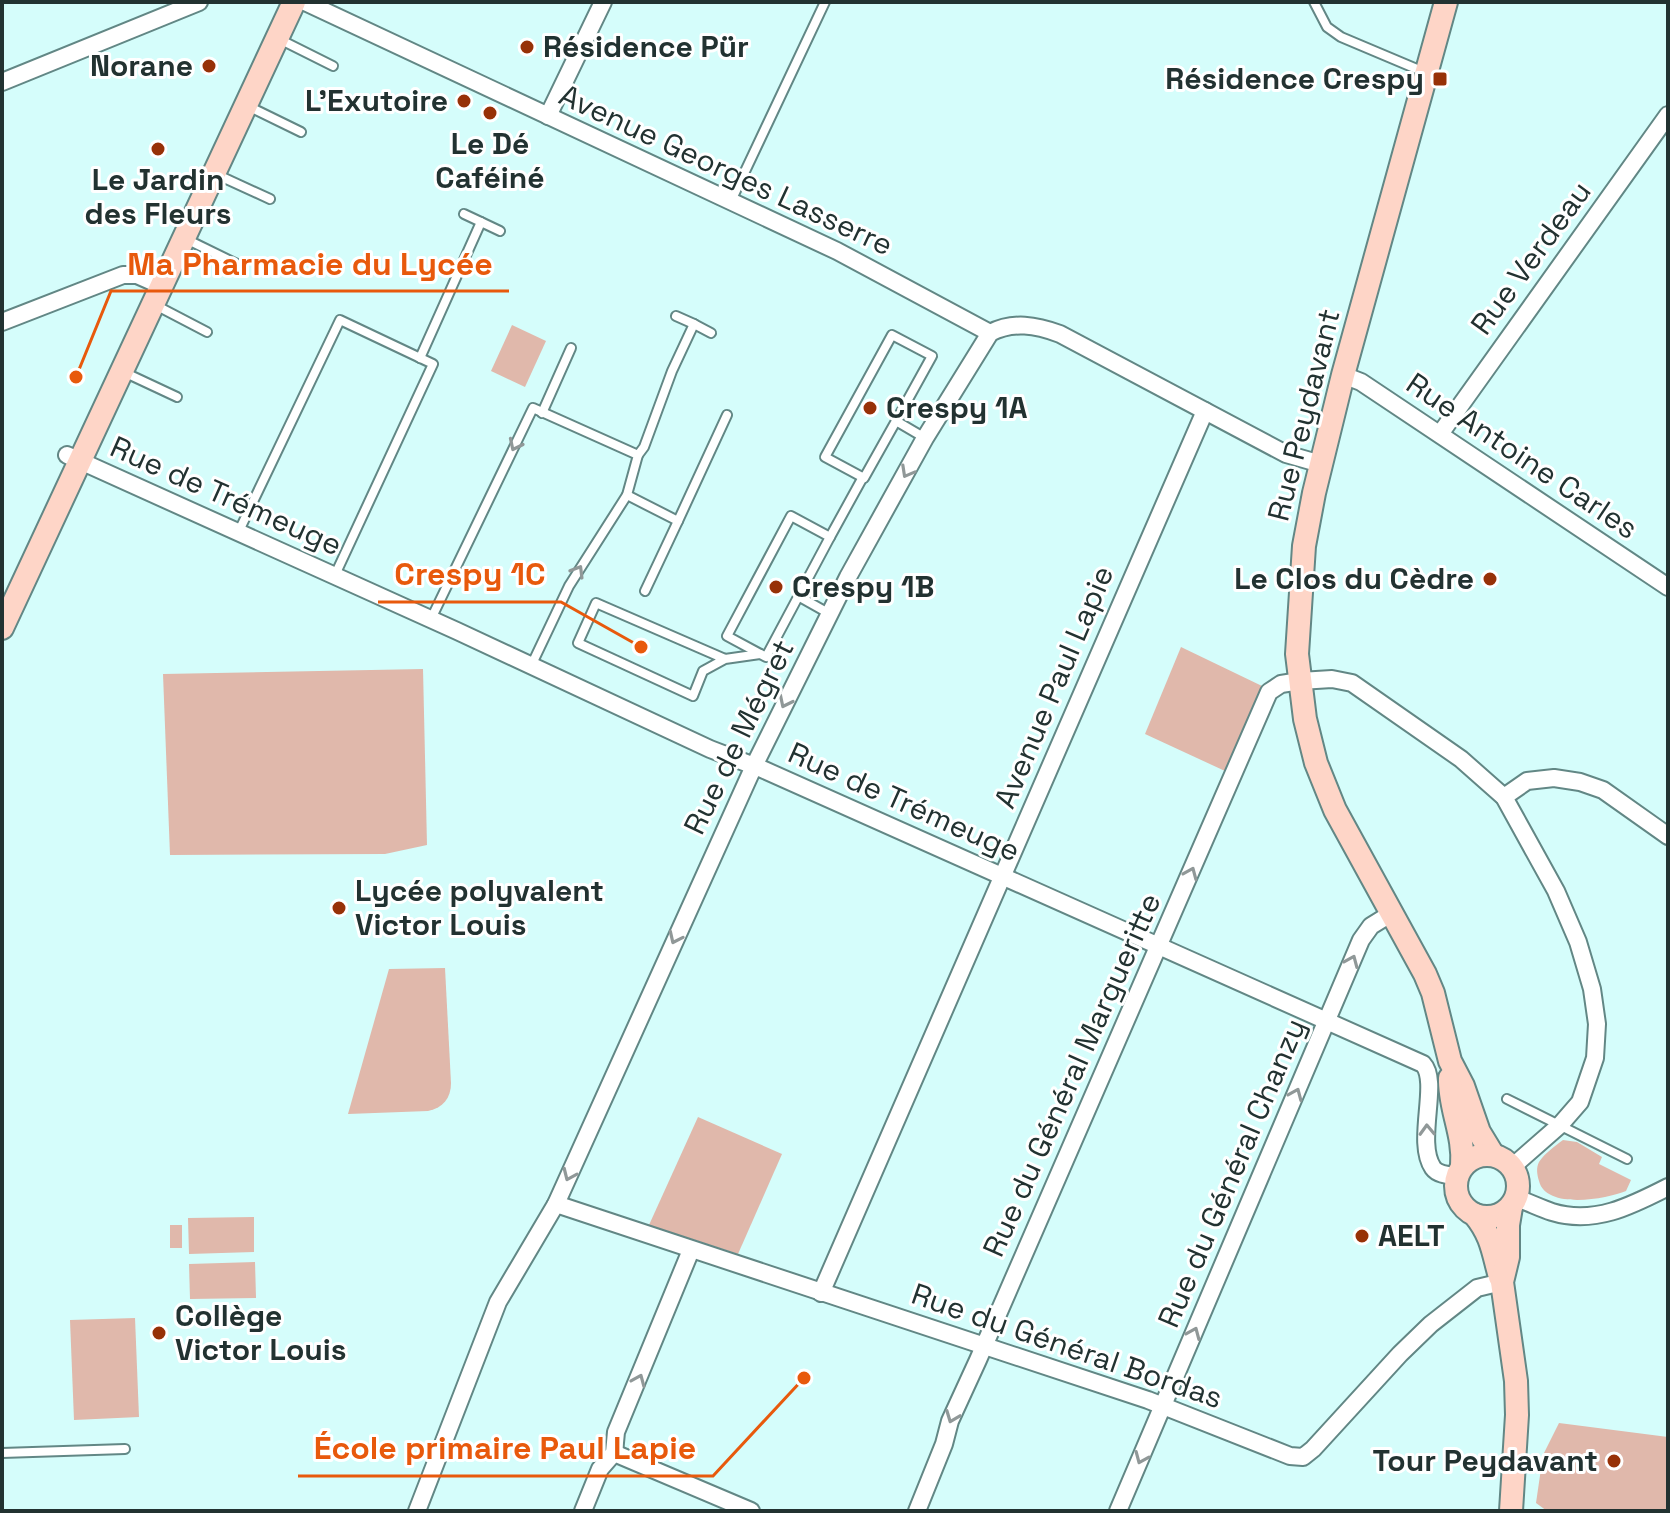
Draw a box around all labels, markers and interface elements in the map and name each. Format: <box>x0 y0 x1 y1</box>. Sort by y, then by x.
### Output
place label: Résidence Pür <box>543 27 749 66</box>
marker: Résidence Pür <box>518 38 536 56</box>
place label: Norane <box>90 46 193 85</box>
marker: Norane <box>200 57 218 75</box>
place label: Résidence Crespy <box>1165 59 1424 98</box>
marker: Résidence Crespy <box>1431 70 1449 88</box>
street label: Avenue Georges Lasserre <box>553 75 899 264</box>
place label: L'Exutoire <box>305 81 448 120</box>
marker: L'Exutoire <box>455 92 473 110</box>
marker: Le Dé Caféiné <box>481 104 499 122</box>
place label: Le Dé Caféiné <box>435 124 545 197</box>
marker: Le Jardin des Fleurs <box>149 140 167 158</box>
place label: Le Jardin des Fleurs <box>85 160 231 233</box>
street label: Rue Verdeau <box>1462 173 1599 342</box>
callout: Ma Pharmacie du Lycée <box>111 235 509 291</box>
text: Ma Pharmacie du Lycée <box>127 244 493 284</box>
street label: Rue Peydavant <box>1258 305 1349 525</box>
street label: Rue Antoine Carles <box>1399 364 1646 548</box>
place label: Crespy 1A <box>886 388 1028 427</box>
marker: Crespy 1A <box>861 399 879 417</box>
street label: Rue de Trémeuge <box>104 427 348 564</box>
one-way arrow <box>509 437 525 452</box>
one-way arrow <box>901 464 916 478</box>
callout: Crespy 1C <box>378 546 561 602</box>
text: Crespy 1C <box>394 554 546 594</box>
place label: Le Clos du Cèdre <box>1234 559 1474 598</box>
street label: Avenue Paul Lapie <box>985 560 1122 814</box>
one-way arrow <box>568 565 584 580</box>
place label: Crespy 1B <box>792 567 934 606</box>
marker: Le Clos du Cèdre <box>1481 570 1499 588</box>
marker: Crespy 1B <box>767 578 785 596</box>
street label: Rue de Mégret <box>674 633 803 841</box>
one-way arrow <box>779 694 795 708</box>
street label: Rue de Trémeuge <box>782 733 1026 870</box>
one-way arrow <box>1182 867 1198 881</box>
place label: Lycée polyvalent Victor Louis <box>355 871 604 944</box>
street label: Rue du Général Margueritte <box>974 887 1170 1263</box>
marker: Lycée polyvalent Victor Louis <box>330 899 348 917</box>
one-way arrow <box>669 929 685 944</box>
one-way arrow <box>1342 955 1358 969</box>
street label: Rue du Général Chanzy <box>1149 1012 1314 1333</box>
one-way arrow <box>1287 1088 1303 1102</box>
one-way arrow <box>1419 1123 1436 1136</box>
one-way arrow <box>563 1167 579 1181</box>
place label: AELT <box>1378 1216 1445 1255</box>
marker: AELT <box>1353 1227 1371 1245</box>
street label: Rue du Général Bordas <box>907 1274 1228 1417</box>
place label: Collège Victor Louis <box>175 1296 346 1369</box>
marker: Collège Victor Louis <box>150 1324 168 1342</box>
one-way arrow <box>1185 1327 1201 1342</box>
one-way arrow <box>629 1374 645 1388</box>
one-way arrow <box>945 1409 962 1423</box>
callout: École primaire Paul Lapie <box>298 1420 713 1476</box>
text: École primaire Paul Lapie <box>314 1428 696 1468</box>
place label: Tour Peydavant <box>1372 1441 1598 1480</box>
one-way arrow <box>1134 1450 1150 1464</box>
marker: Tour Peydavant <box>1605 1452 1623 1470</box>

